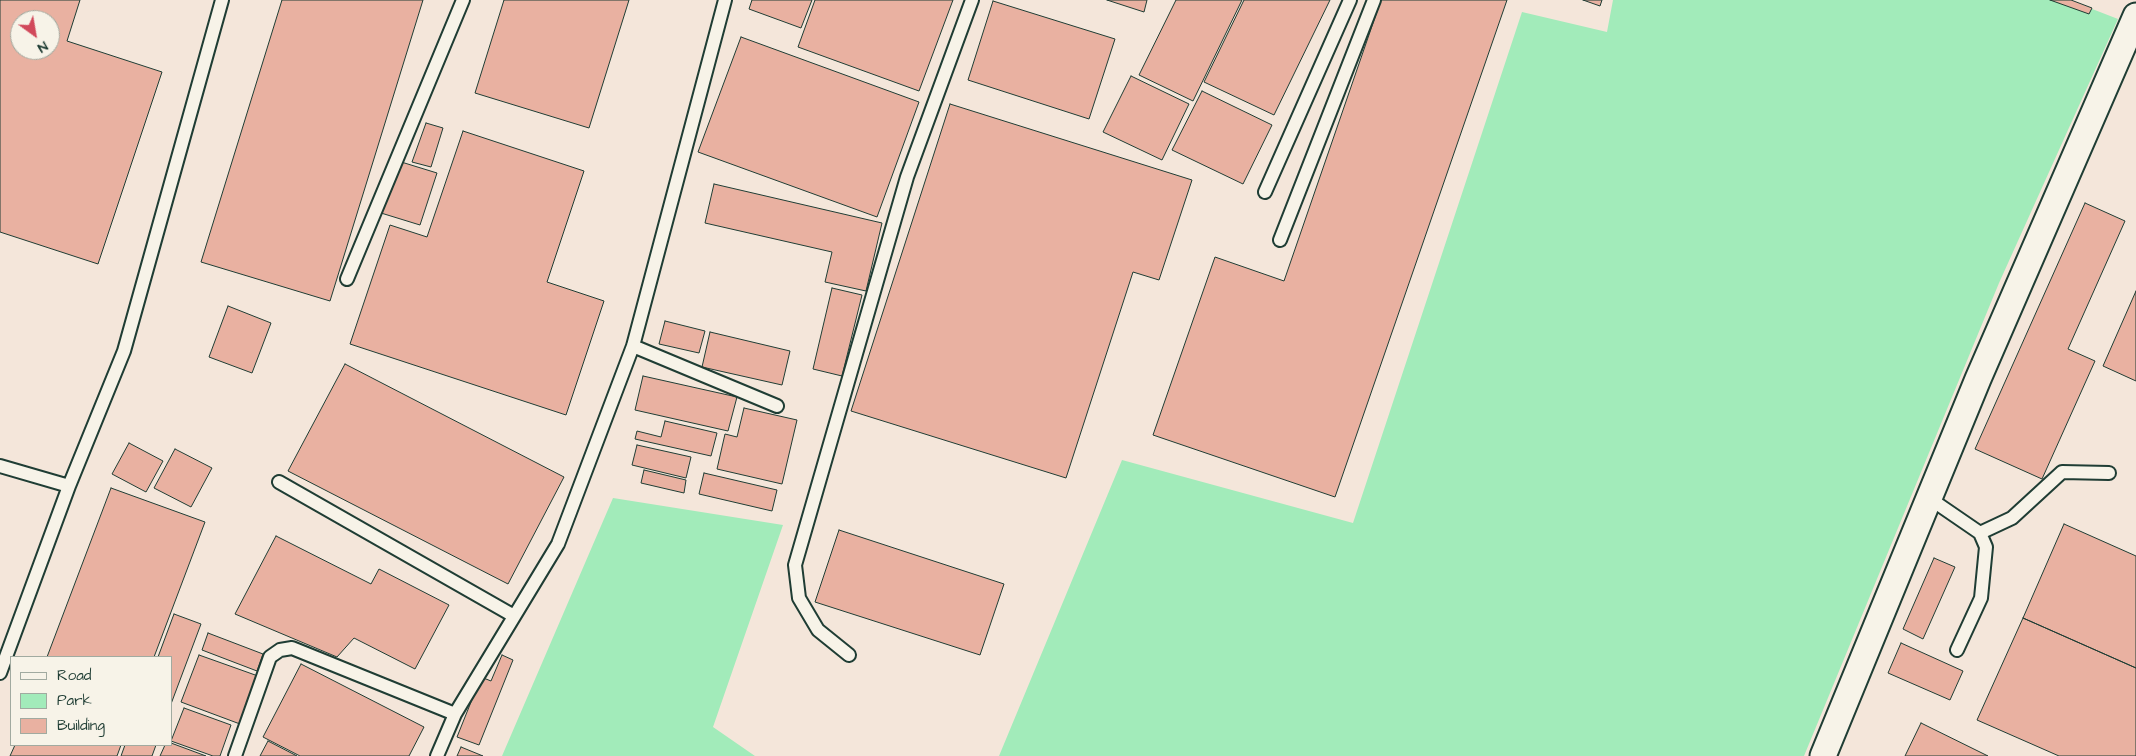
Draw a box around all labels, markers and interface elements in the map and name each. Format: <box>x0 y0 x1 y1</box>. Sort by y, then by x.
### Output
north arrow <box>10 10 60 60</box>
text: N <box>33 36 51 58</box>
legend <box>10 656 172 746</box>
text: Road <box>57 665 91 686</box>
text: Park <box>57 690 92 711</box>
text: Building <box>57 715 105 736</box>

